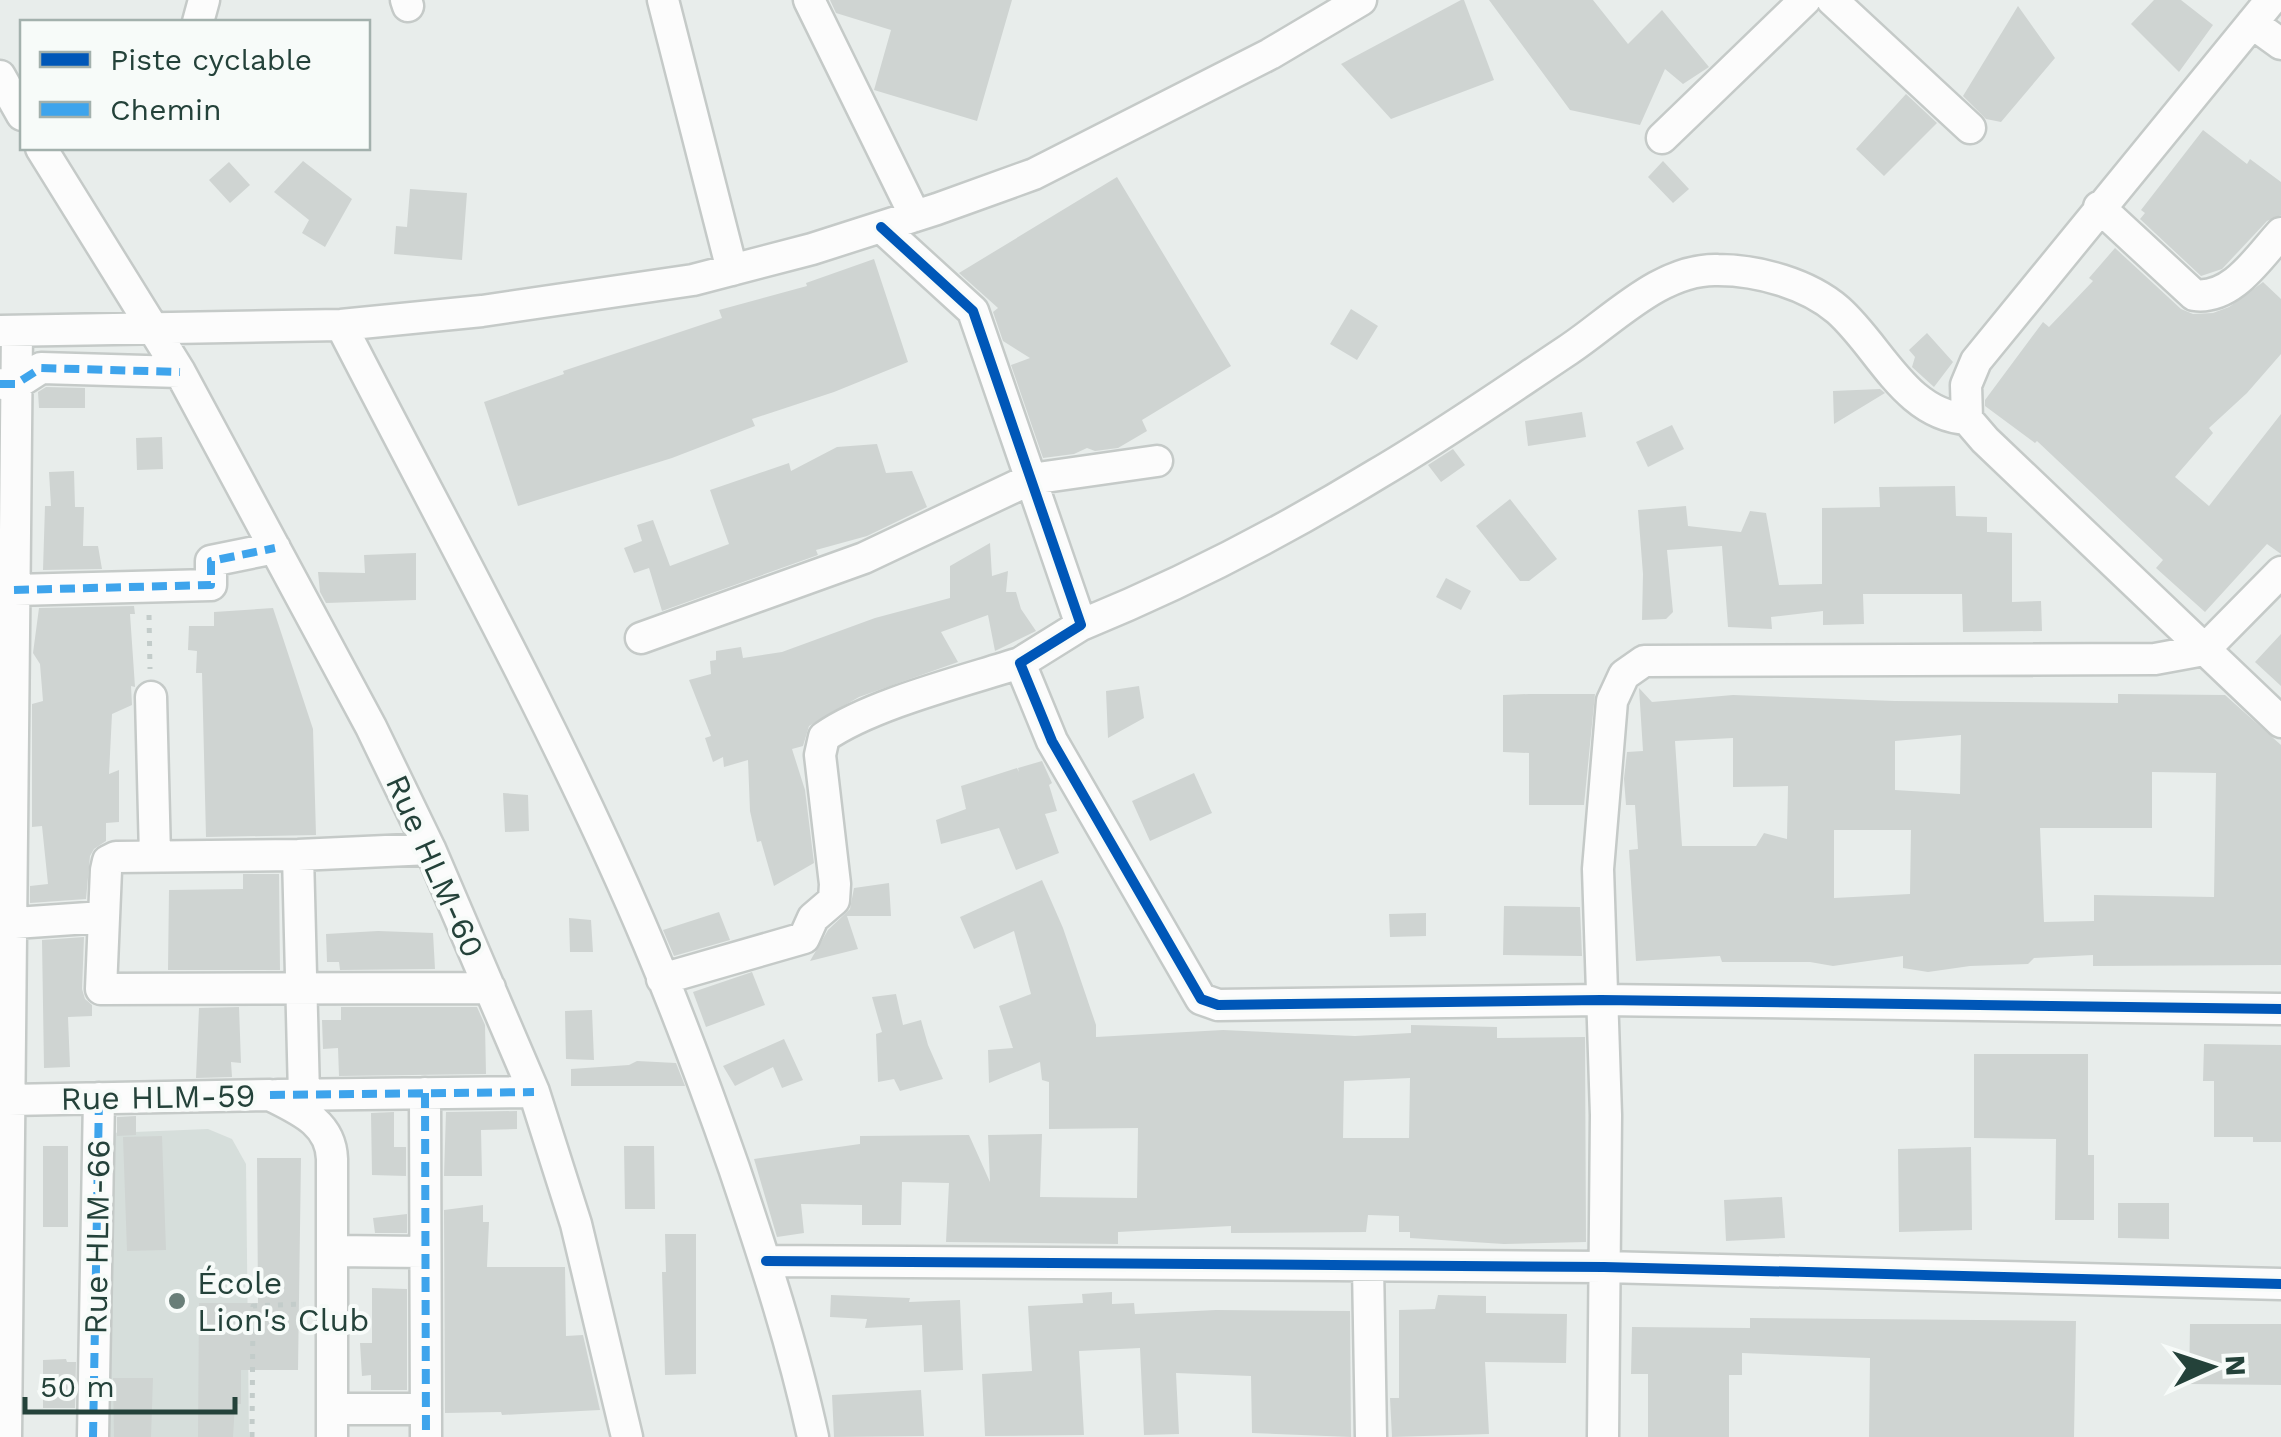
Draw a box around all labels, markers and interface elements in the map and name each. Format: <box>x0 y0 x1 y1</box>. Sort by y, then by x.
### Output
legend <box>20 20 370 150</box>
text: Piste cyclable <box>110 42 312 77</box>
text: Chemin <box>110 92 222 127</box>
street label: Rue HLM-60 <box>378 769 492 963</box>
street label: Rue HLM-59 <box>60 1076 256 1118</box>
street label: Rue HLM-66 <box>76 1139 118 1335</box>
place label: École Lion's Club <box>197 1264 369 1339</box>
marker: École Lion's Club <box>166 1290 188 1312</box>
north arrow <box>2161 1317 2261 1417</box>
scale bar <box>25 1352 235 1414</box>
text: N <box>2218 1354 2252 1377</box>
text: 50 m <box>40 1369 115 1404</box>

